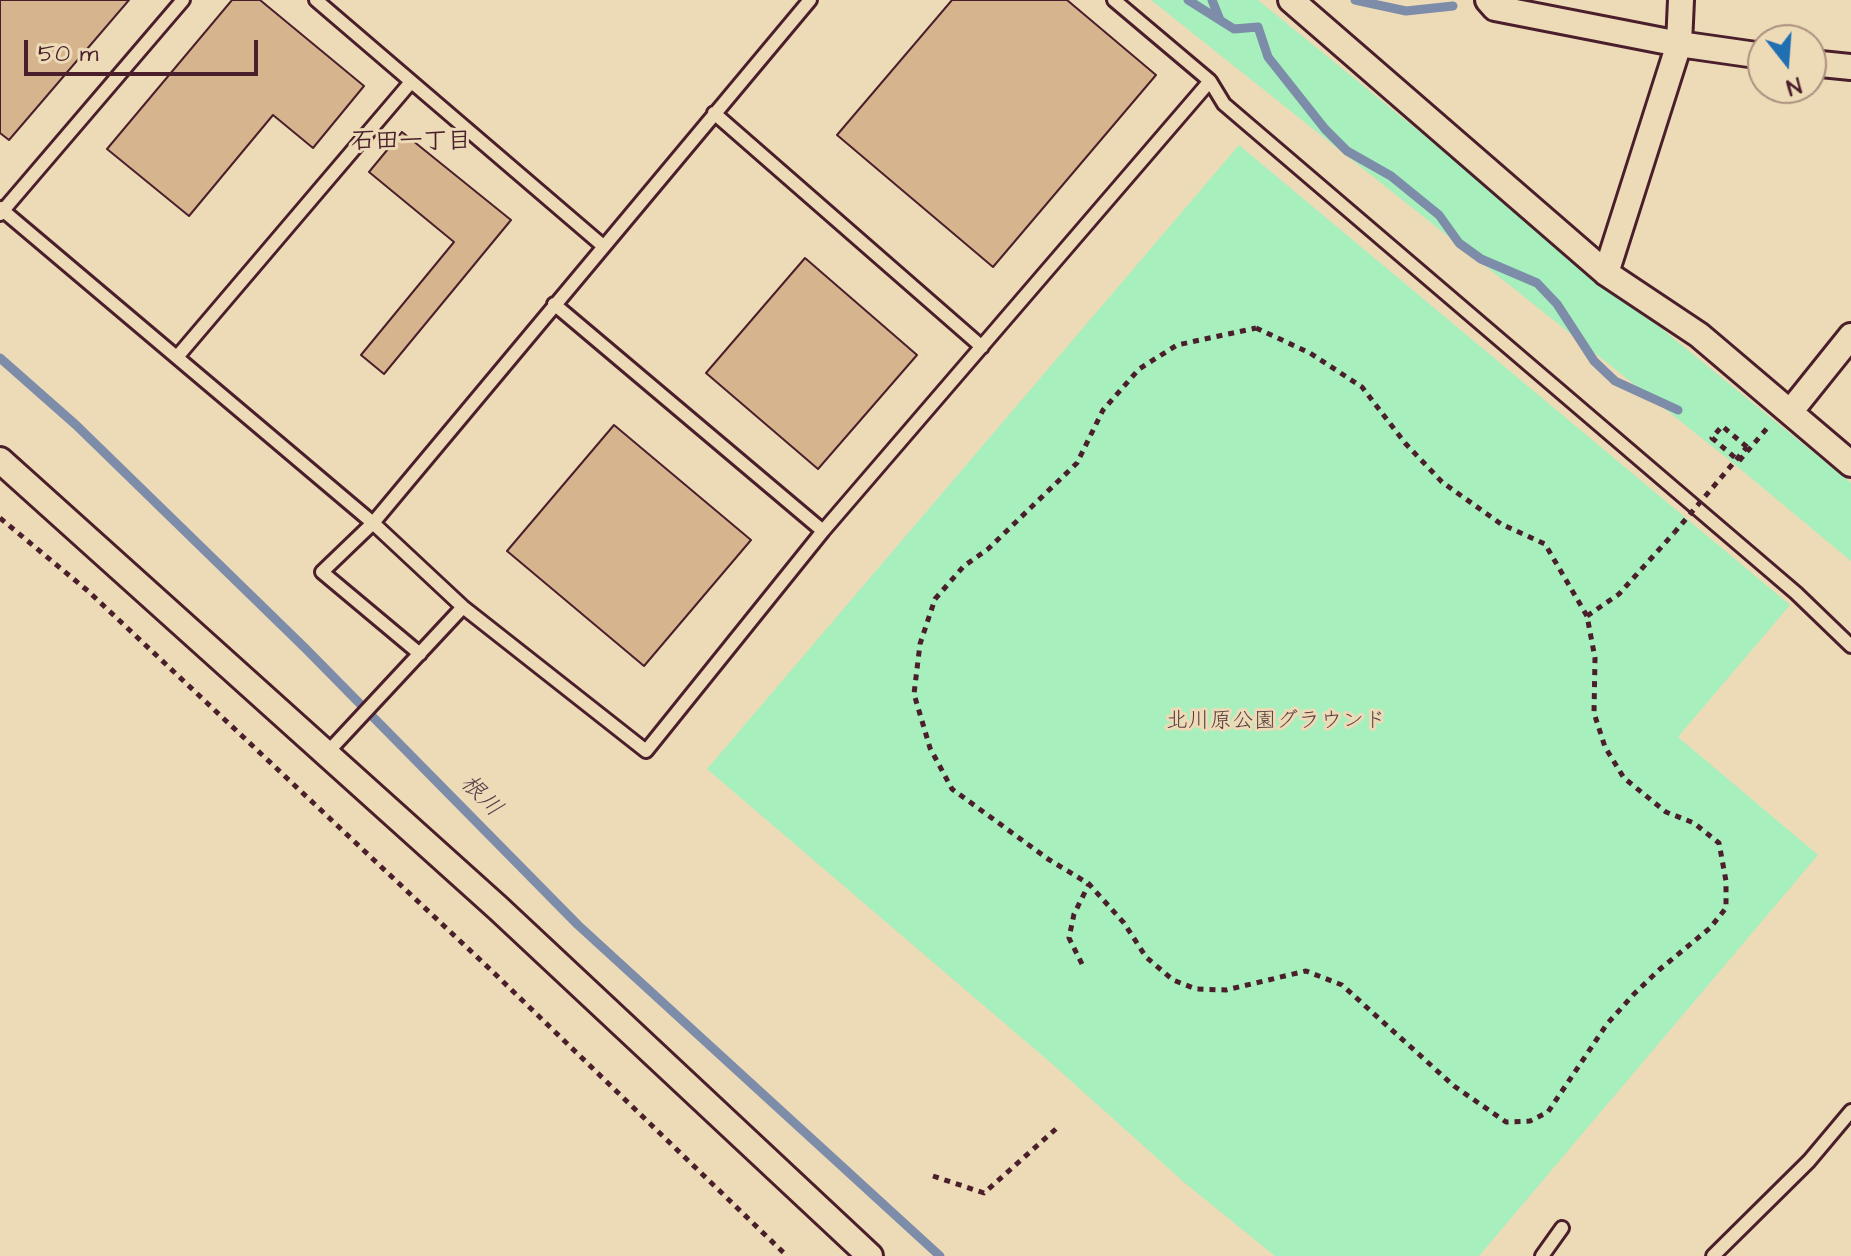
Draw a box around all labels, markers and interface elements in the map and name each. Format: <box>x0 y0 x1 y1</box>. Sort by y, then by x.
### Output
scale bar <box>28 24 262 74</box>
north arrow <box>1747 24 1827 104</box>
text: 50 m <box>38 37 98 71</box>
text: N <box>1782 69 1805 102</box>
district label: 石田一丁目 <box>351 129 471 157</box>
park label: 北川原公園グラウンド <box>1166 709 1386 735</box>
water label: 根川 <box>453 770 507 824</box>

